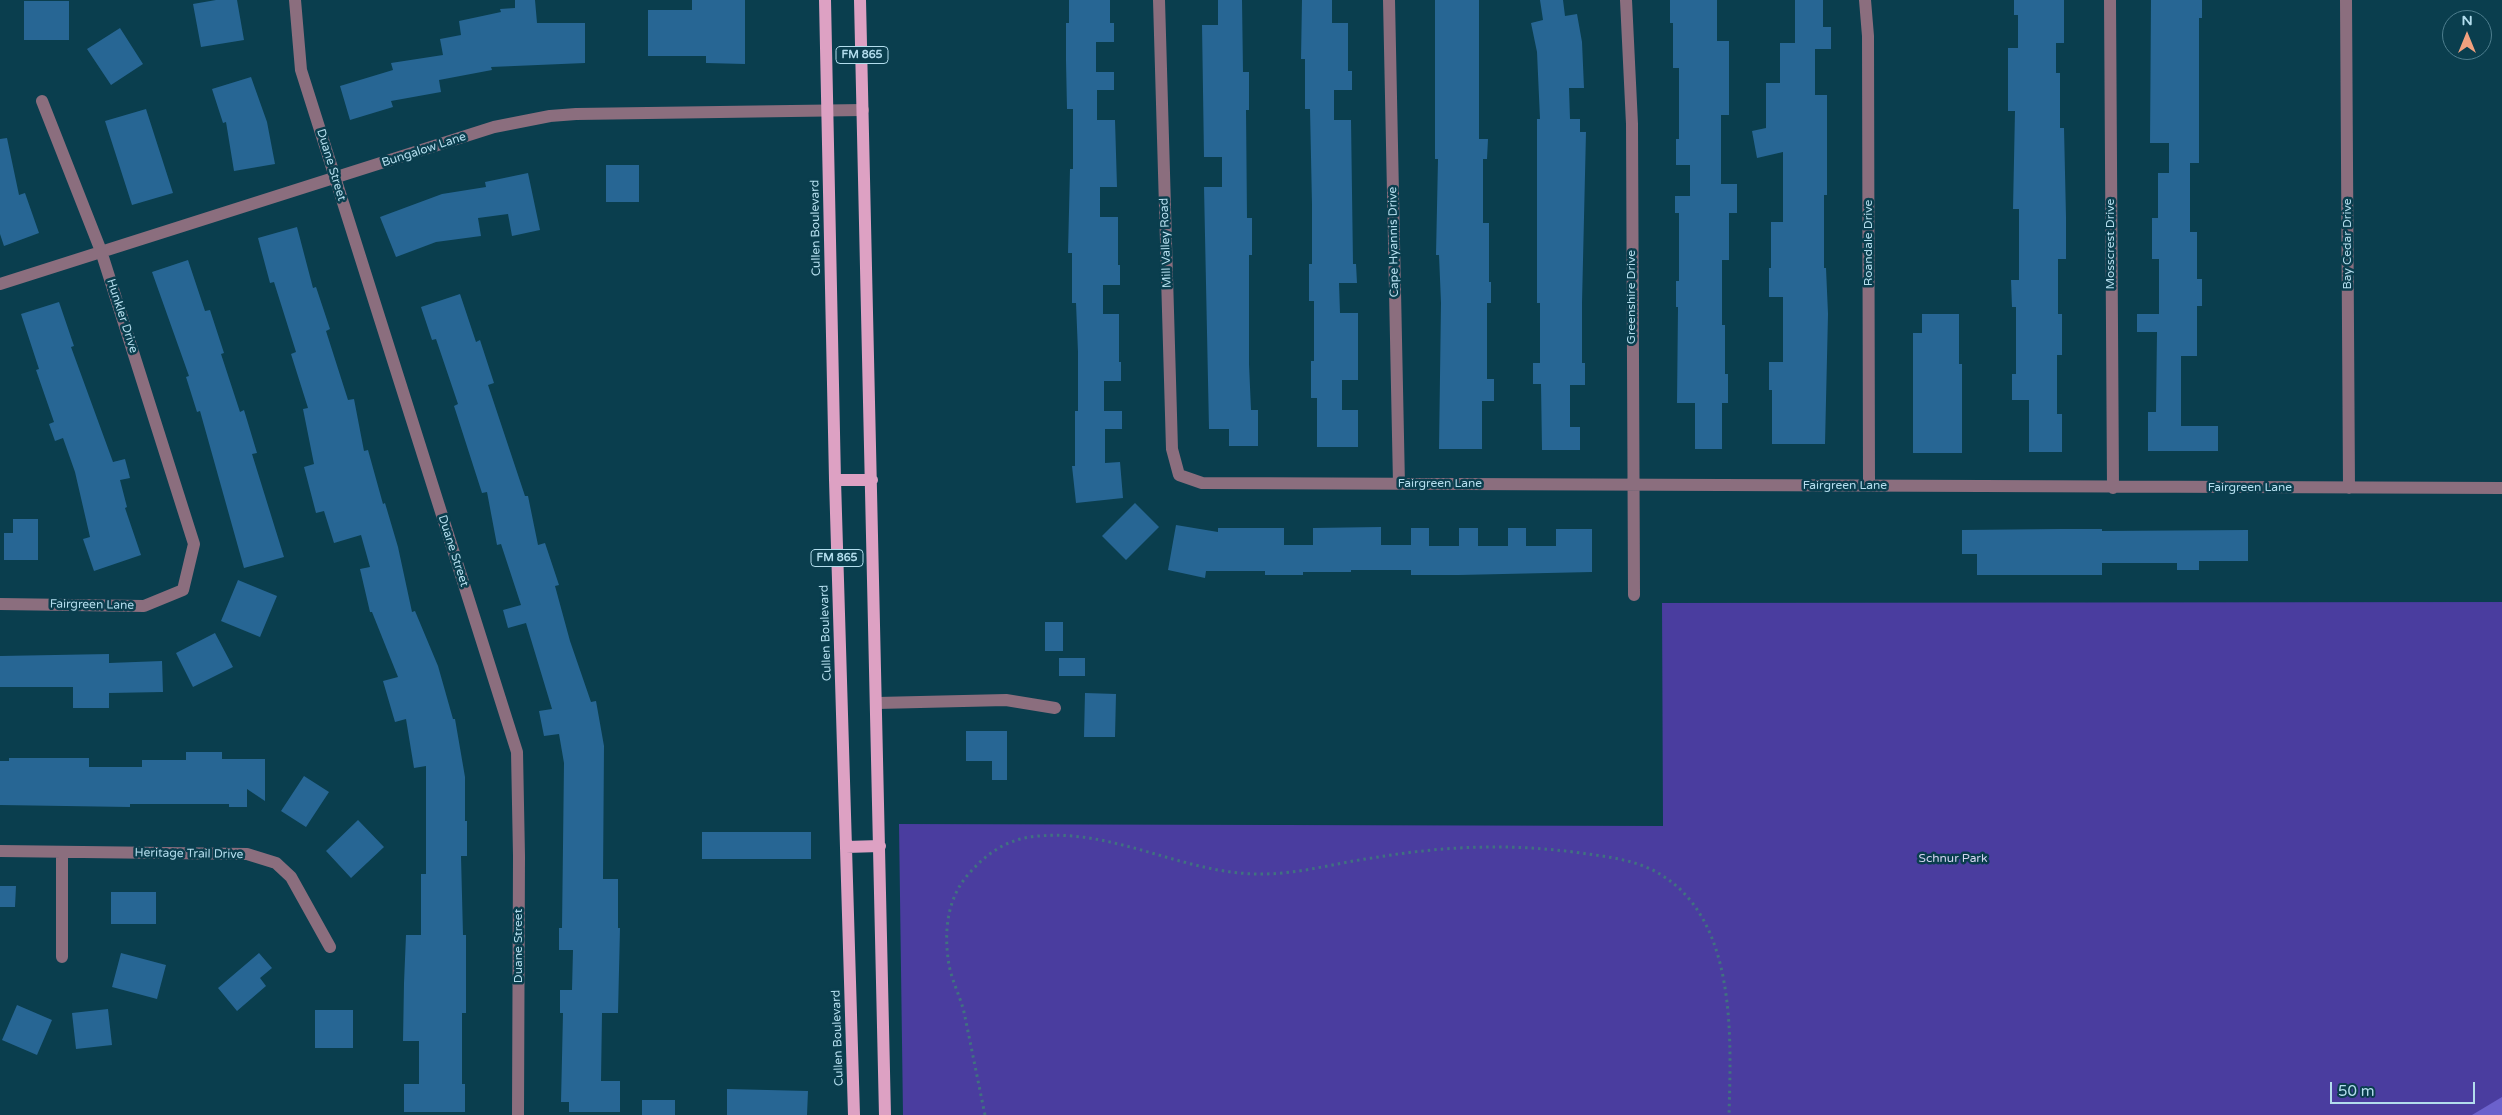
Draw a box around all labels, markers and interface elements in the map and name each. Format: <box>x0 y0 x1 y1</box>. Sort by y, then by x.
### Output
north arrow <box>2442 10 2492 60</box>
text: N <box>2461 12 2473 29</box>
road number: FM 865 <box>836 46 888 64</box>
street label: Duane Street <box>313 127 349 203</box>
street label: Bungalow Lane <box>380 130 468 170</box>
street label: Cullen Boulevard <box>808 180 824 276</box>
street label: Cape Hyannis Drive <box>1386 187 1402 297</box>
street label: Mill Valley Road <box>1157 198 1175 288</box>
street label: Bay Cedar Drive <box>2341 198 2355 290</box>
street label: Mosscrest Drive <box>2104 199 2118 289</box>
street label: Roandale Drive <box>1862 200 1876 286</box>
street label: Greenshire Drive <box>1625 250 1639 344</box>
street label: Hunkler Drive <box>103 277 141 355</box>
street label: Fairgreen Lane <box>1398 477 1482 491</box>
street label: Fairgreen Lane <box>1803 479 1887 493</box>
street label: Fairgreen Lane <box>2208 481 2292 495</box>
street label: Duane Street <box>435 513 471 589</box>
road number: FM 865 <box>811 550 863 566</box>
street label: Cullen Boulevard <box>817 585 835 681</box>
street label: Fairgreen Lane <box>50 597 134 613</box>
street label: Heritage Trail Drive <box>135 846 243 862</box>
park label: Schnur Park <box>1918 852 1988 866</box>
street label: Duane Street <box>512 909 526 983</box>
street label: Cullen Boulevard <box>829 990 847 1086</box>
scale bar <box>2332 1072 2477 1104</box>
text: 50 m <box>2338 1082 2375 1100</box>

